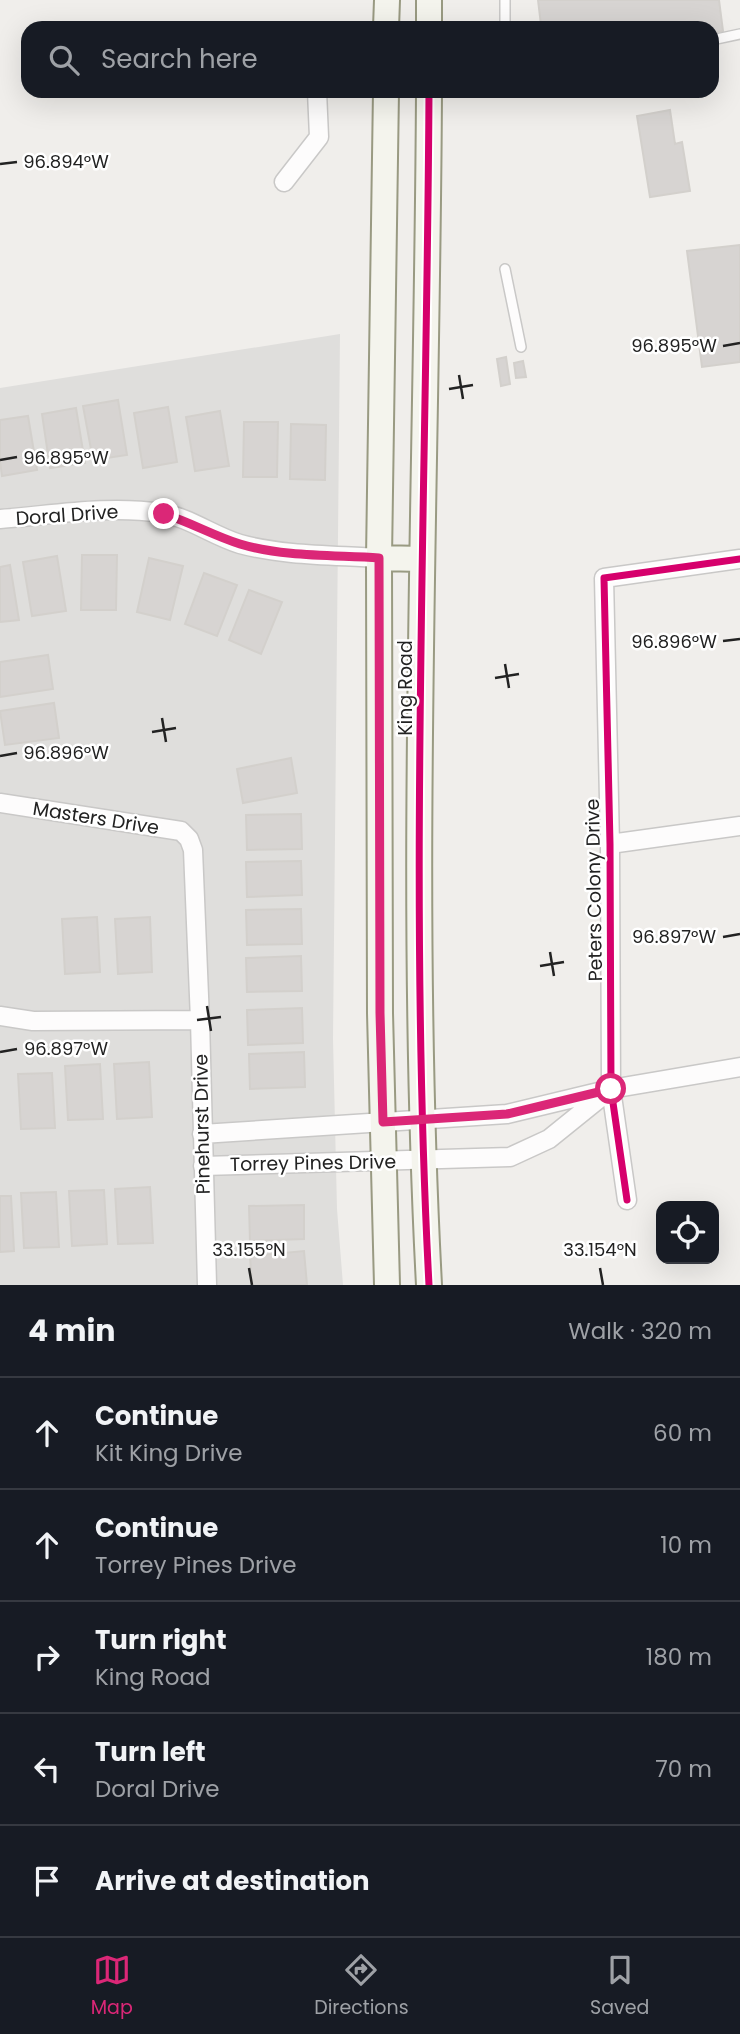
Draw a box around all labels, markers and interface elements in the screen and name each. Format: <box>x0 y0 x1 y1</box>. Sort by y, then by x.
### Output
search box <box>21 21 719 98</box>
icon: search <box>45 41 83 79</box>
text: Search here <box>101 41 258 77</box>
text: 96.894°W <box>23 149 109 174</box>
text: 96.895°W <box>631 333 717 358</box>
text: 96.895°W <box>23 445 109 470</box>
street label: Doral Drive <box>15 498 119 532</box>
route end <box>148 498 179 529</box>
text: 96.896°W <box>631 629 717 654</box>
street label: King Road <box>392 640 419 736</box>
text: 96.896°W <box>23 740 109 765</box>
street label: Masters Drive <box>31 795 161 841</box>
street label: Peters Colony Drive <box>579 798 609 982</box>
text: 96.897°W <box>632 924 716 949</box>
text: 96.897°W <box>24 1036 108 1061</box>
street label: Pinehurst Drive <box>187 1053 217 1195</box>
route start <box>595 1073 626 1104</box>
street label: Torrey Pines Drive <box>230 1148 396 1178</box>
map controls <box>656 1201 719 1264</box>
button: locate <box>656 1201 719 1264</box>
text: 33.155°N <box>212 1237 286 1262</box>
text: 33.154°N <box>563 1237 637 1262</box>
text: 4 min <box>28 1309 116 1352</box>
text: Walk · 320 m <box>568 1315 712 1347</box>
text: Continue <box>95 1398 218 1434</box>
icon: ahead <box>28 1414 66 1452</box>
text: 60 m <box>653 1417 712 1449</box>
text: Kit King Drive <box>95 1437 242 1469</box>
text: Continue <box>95 1510 218 1546</box>
icon: ahead <box>28 1526 66 1564</box>
text: 10 m <box>660 1529 712 1561</box>
text: Torrey Pines Drive <box>95 1549 296 1581</box>
text: Turn right <box>95 1622 227 1658</box>
icon: right <box>28 1638 66 1676</box>
text: 180 m <box>646 1641 712 1673</box>
text: King Road <box>95 1661 211 1693</box>
text: Turn left <box>95 1734 206 1770</box>
icon: left <box>28 1750 66 1788</box>
text: 70 m <box>655 1753 712 1785</box>
text: Doral Drive <box>95 1773 220 1805</box>
icon: arrive <box>28 1862 66 1900</box>
text: Arrive at destination <box>95 1863 370 1899</box>
tab: Map <box>91 1951 133 2022</box>
tab: Directions <box>314 1951 409 2022</box>
tab: Saved <box>590 1951 649 2022</box>

